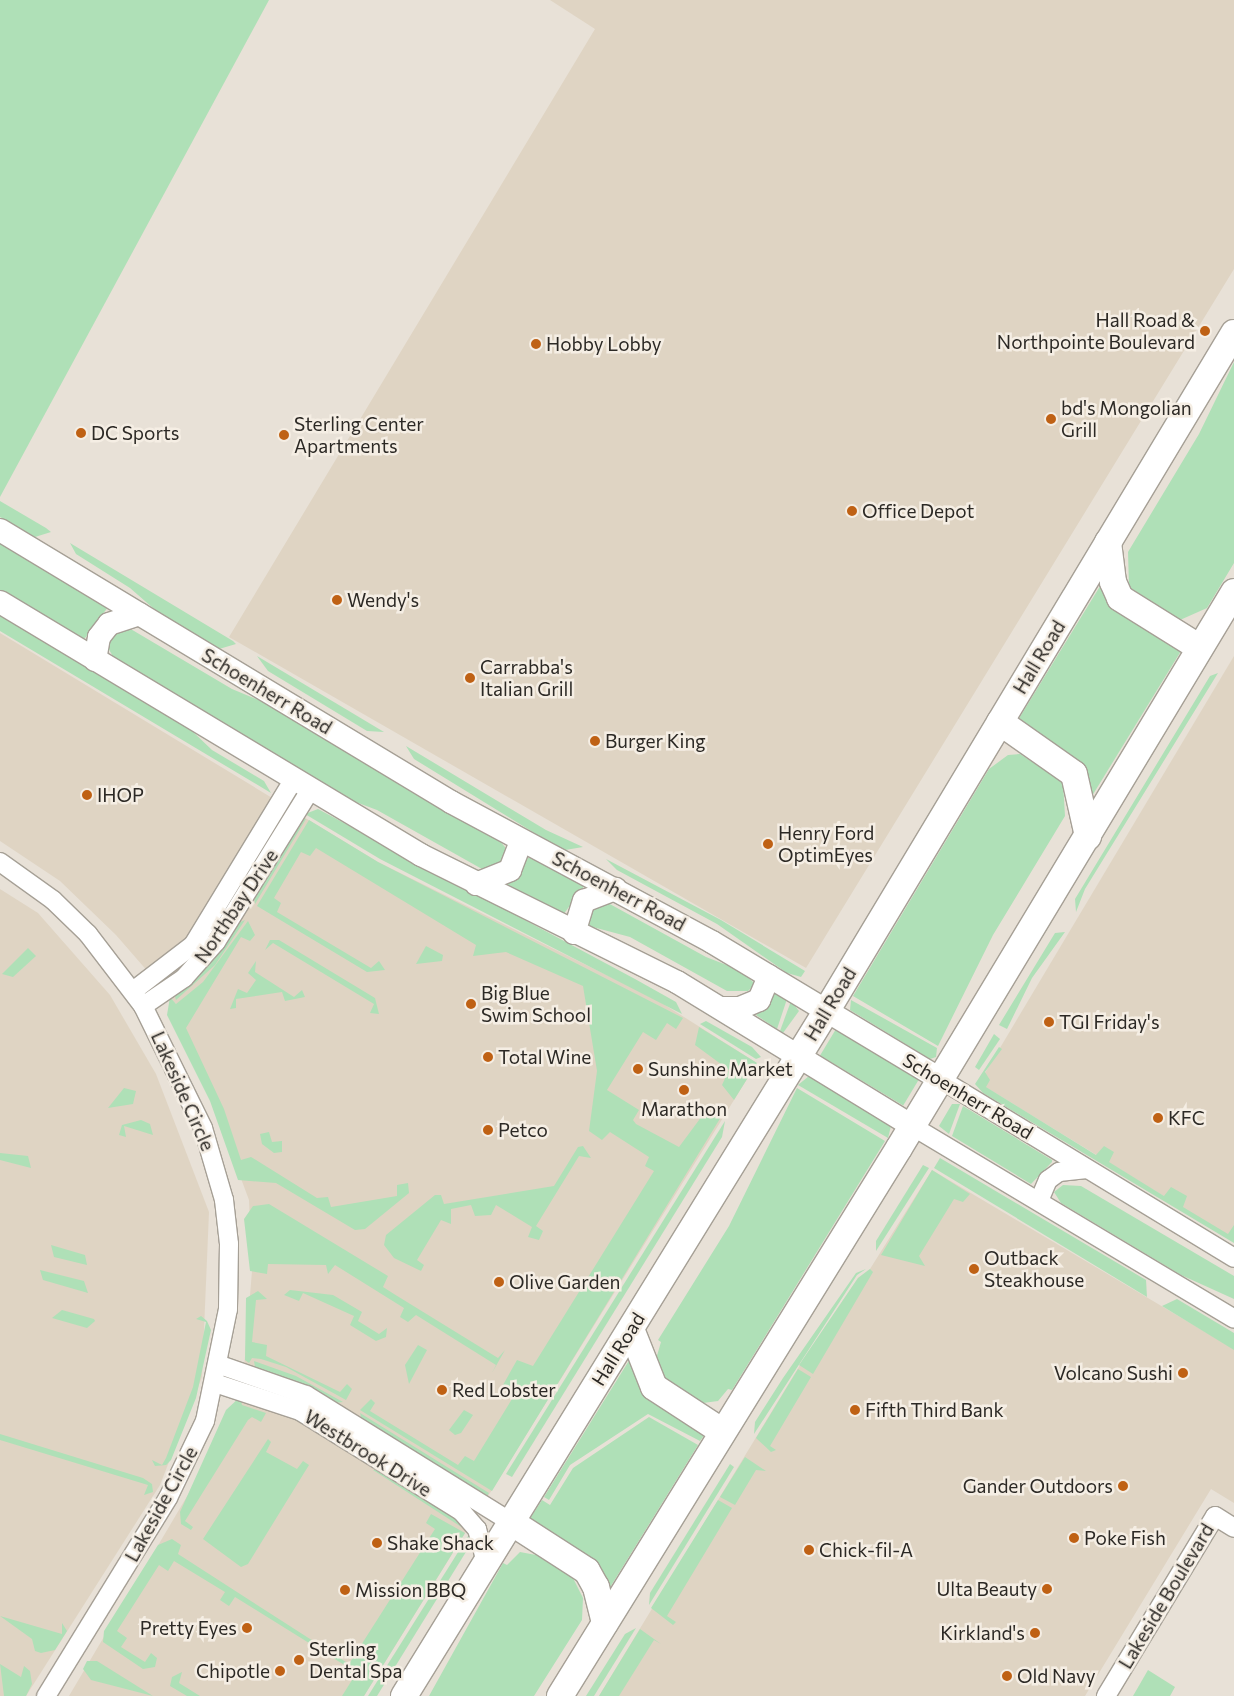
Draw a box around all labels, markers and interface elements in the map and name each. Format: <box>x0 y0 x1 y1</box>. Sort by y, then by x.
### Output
place label: Hall Road & Northpointe Boulevard <box>997 309 1195 353</box>
marker: Hall Road & Northpointe Boulevard <box>1199 325 1211 337</box>
place label: Hobby Lobby <box>546 333 662 355</box>
marker: Hobby Lobby <box>530 338 542 350</box>
place label: bd's Mongolian Grill <box>1061 397 1192 441</box>
place label: Sterling Center Apartments <box>294 413 424 457</box>
marker: bd's Mongolian Grill <box>1045 413 1057 425</box>
place label: DC Sports <box>91 422 179 444</box>
marker: DC Sports <box>75 427 87 439</box>
marker: Sterling Center Apartments <box>278 429 290 441</box>
place label: Office Depot <box>862 500 974 522</box>
marker: Office Depot <box>846 505 858 517</box>
place label: Wendy's <box>347 589 419 611</box>
marker: Wendy's <box>331 594 343 606</box>
street label: Hall Road <box>1008 616 1070 698</box>
street label: Schoenherr Road <box>198 643 336 739</box>
place label: Carrabba's Italian Grill <box>480 656 573 700</box>
marker: Carrabba's Italian Grill <box>464 672 476 684</box>
place label: Burger King <box>605 730 706 752</box>
marker: Burger King <box>589 735 601 747</box>
place label: IHOP <box>97 784 144 806</box>
marker: IHOP <box>81 789 93 801</box>
place label: Henry Ford OptimEyes <box>778 822 874 866</box>
marker: Henry Ford OptimEyes <box>762 838 774 850</box>
street label: Northbay Drive <box>190 845 282 967</box>
street label: Schoenherr Road <box>548 846 690 936</box>
street label: Hall Road <box>799 963 861 1045</box>
place label: Big Blue Swim School <box>481 982 591 1026</box>
marker: Big Blue Swim School <box>465 998 477 1010</box>
place label: TGI Friday's <box>1059 1011 1160 1033</box>
marker: TGI Friday's <box>1043 1016 1055 1028</box>
street label: Lakeside Circle <box>146 1028 220 1154</box>
place label: Total Wine <box>498 1046 591 1068</box>
street label: Schoenherr Road <box>899 1048 1037 1144</box>
marker: Total Wine <box>482 1051 494 1063</box>
place label: Sunshine Market <box>648 1058 793 1080</box>
marker: Sunshine Market <box>632 1063 644 1075</box>
marker: Marathon <box>678 1084 690 1096</box>
place label: Marathon <box>641 1098 727 1120</box>
place label: KFC <box>1168 1107 1205 1129</box>
marker: KFC <box>1152 1112 1164 1124</box>
place label: Petco <box>498 1119 548 1141</box>
marker: Petco <box>482 1124 494 1136</box>
place label: Outback Steakhouse <box>984 1247 1084 1291</box>
marker: Outback Steakhouse <box>968 1263 980 1275</box>
place label: Olive Garden <box>509 1271 620 1293</box>
marker: Olive Garden <box>493 1276 505 1288</box>
street label: Hall Road <box>587 1308 649 1390</box>
place label: Volcano Sushi <box>1054 1362 1173 1384</box>
marker: Volcano Sushi <box>1177 1367 1189 1379</box>
place label: Red Lobster <box>452 1379 556 1401</box>
marker: Red Lobster <box>436 1384 448 1396</box>
place label: Fifth Third Bank <box>865 1399 1004 1421</box>
marker: Fifth Third Bank <box>849 1404 861 1416</box>
street label: Westbrook Drive <box>300 1405 436 1501</box>
street label: Lakeside Circle <box>120 1442 202 1566</box>
place label: Gander Outdoors <box>963 1475 1113 1497</box>
marker: Gander Outdoors <box>1117 1480 1129 1492</box>
street label: Lakeside Boulevard <box>1114 1519 1218 1673</box>
place label: Poke Fish <box>1084 1527 1166 1549</box>
place label: Shake Shack <box>387 1532 494 1554</box>
marker: Poke Fish <box>1068 1532 1080 1544</box>
marker: Shake Shack <box>371 1537 383 1549</box>
place label: Chick-fil-A <box>819 1539 913 1561</box>
marker: Chick-fil-A <box>803 1544 815 1556</box>
place label: Ulta Beauty <box>936 1578 1037 1600</box>
place label: Mission BBQ <box>355 1579 466 1601</box>
marker: Ulta Beauty <box>1041 1583 1053 1595</box>
marker: Mission BBQ <box>339 1584 351 1596</box>
place label: Pretty Eyes <box>140 1617 237 1639</box>
marker: Pretty Eyes <box>241 1622 253 1634</box>
place label: Kirkland's <box>940 1622 1025 1644</box>
marker: Kirkland's <box>1029 1627 1041 1639</box>
place label: Sterling Dental Spa <box>309 1638 402 1682</box>
marker: Sterling Dental Spa <box>293 1654 305 1666</box>
place label: Chipotle <box>196 1660 270 1682</box>
marker: Chipotle <box>274 1665 286 1677</box>
place label: Old Navy <box>1017 1665 1096 1687</box>
marker: Old Navy <box>1001 1670 1013 1682</box>

